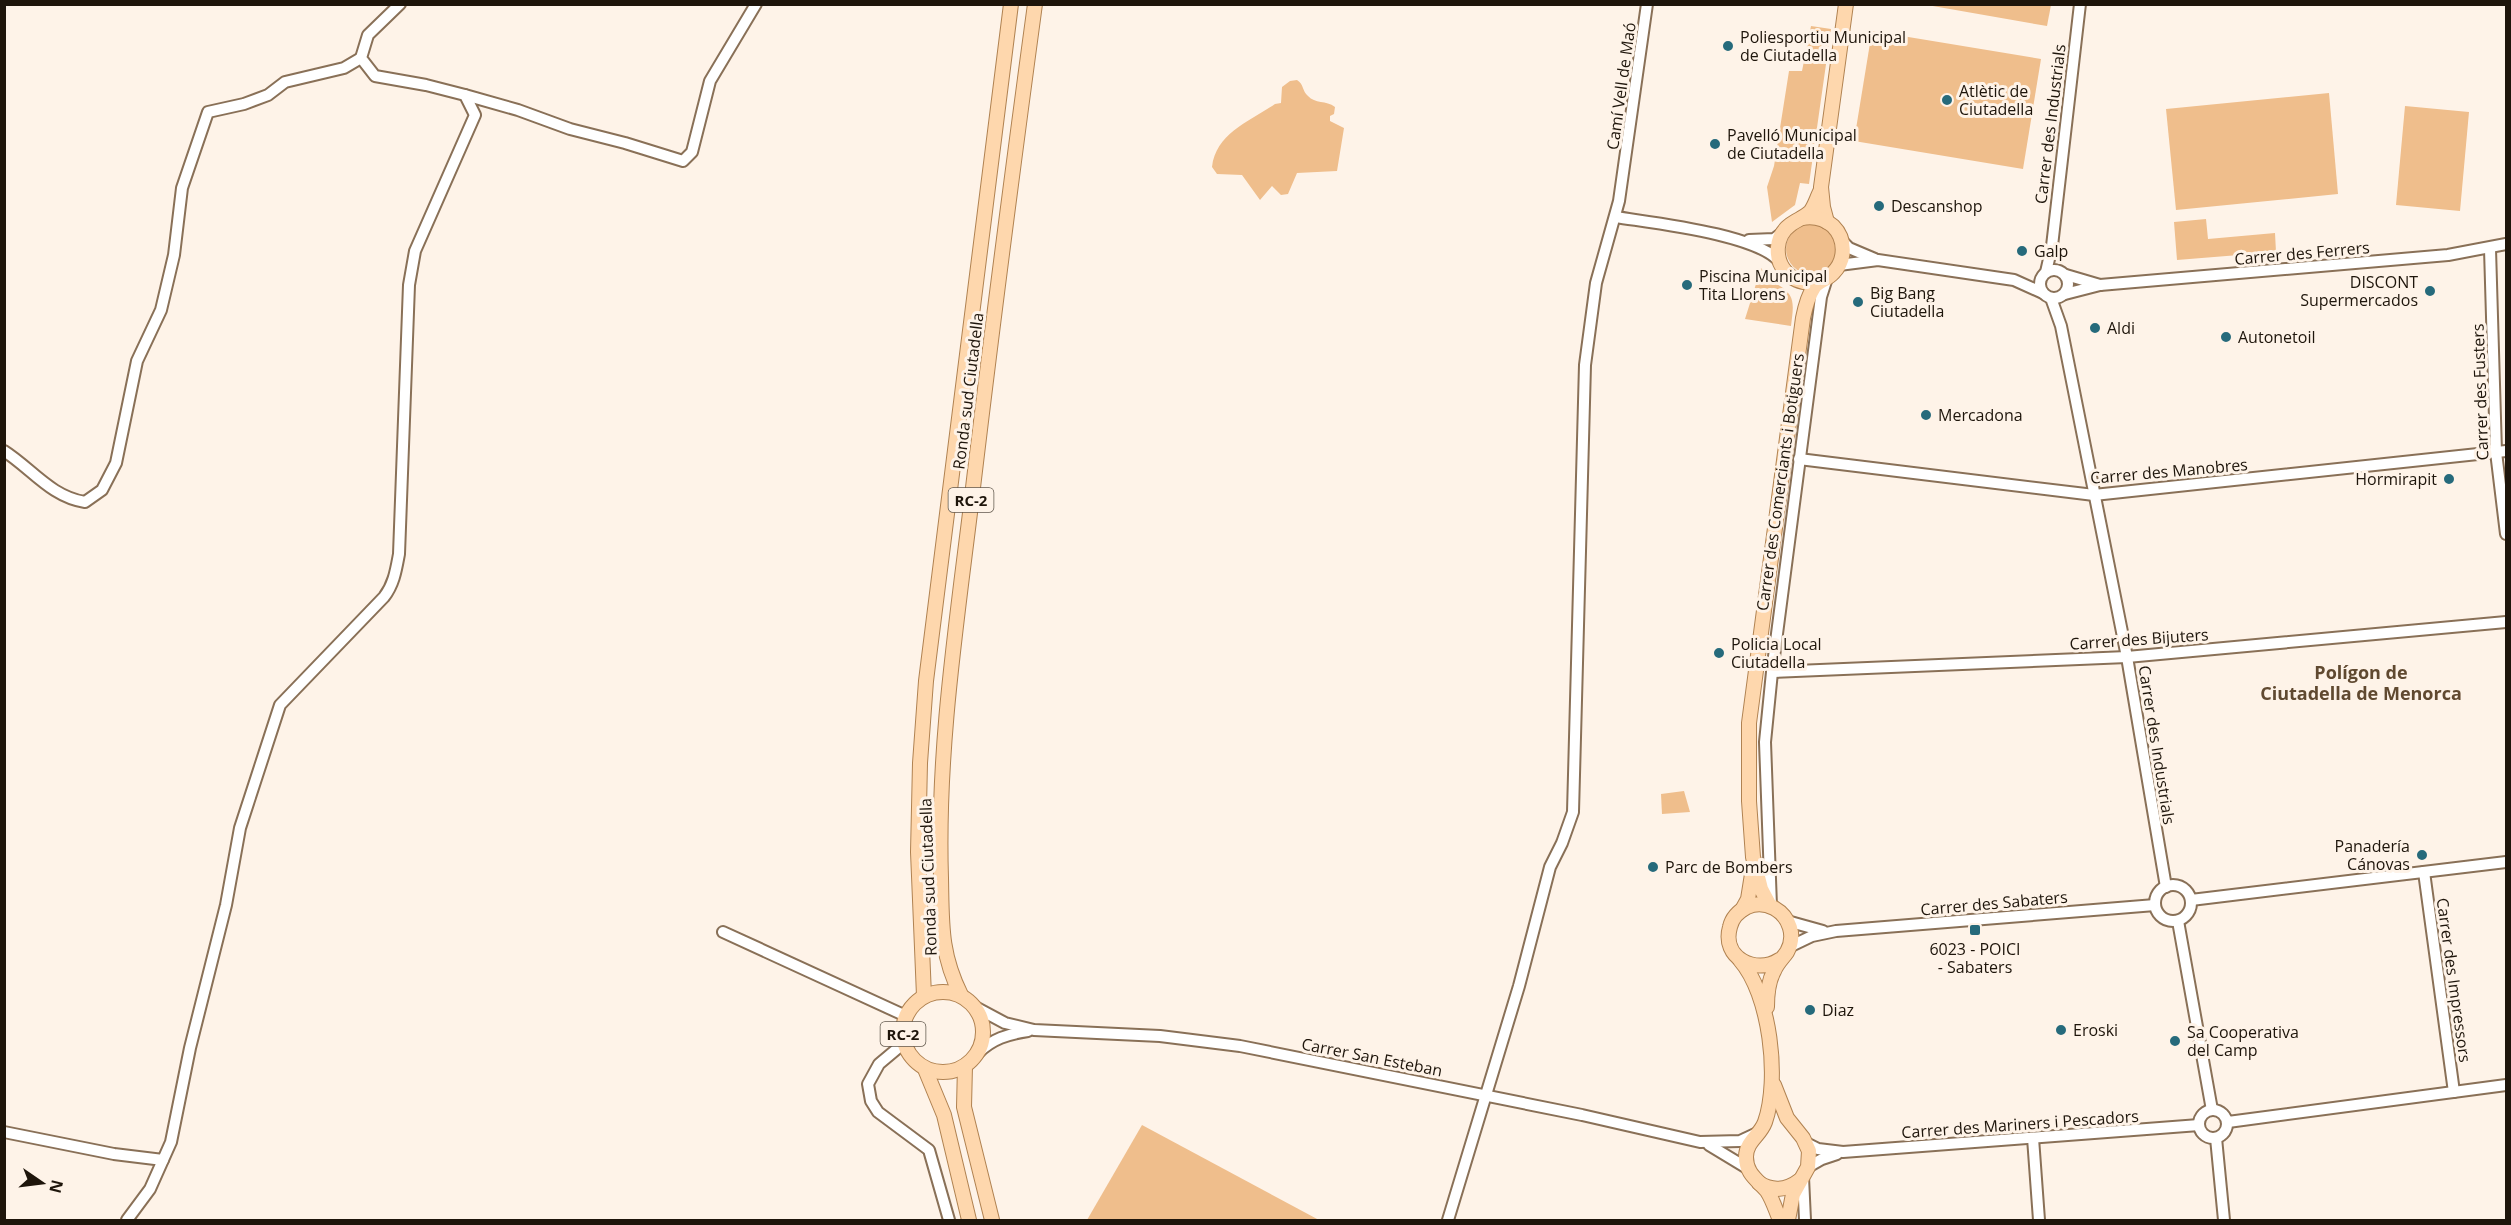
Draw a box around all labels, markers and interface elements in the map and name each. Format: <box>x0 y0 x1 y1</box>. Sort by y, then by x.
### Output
street label: Camí Vell de Maó <box>1601 21 1641 151</box>
place label: Poliesportiu Municipal de Ciutadella <box>1740 26 1906 66</box>
marker: Poliesportiu Municipal de Ciutadella <box>1721 39 1735 53</box>
street label: Carrer des Industrials <box>2029 43 2071 205</box>
place label: Atlètic de Ciutadella <box>1959 80 2033 120</box>
marker: Atlètic de Ciutadella <box>1940 93 1954 107</box>
place label: Pavelló Municipal de Ciutadella <box>1727 124 1857 164</box>
marker: Pavelló Municipal de Ciutadella <box>1708 137 1722 151</box>
place label: Descanshop <box>1891 195 1982 217</box>
marker: Descanshop <box>1872 199 1886 213</box>
street label: Carrer des Ferrers <box>2233 236 2371 270</box>
place label: Galp <box>2034 240 2068 262</box>
marker: Galp <box>2015 244 2029 258</box>
place label: Piscina Municipal Tita Llorens <box>1699 265 1827 305</box>
place label: DISCONT Supermercados <box>2300 271 2418 311</box>
marker: Piscina Municipal Tita Llorens <box>1680 278 1694 292</box>
place label: Big Bang Ciutadella <box>1870 282 1944 322</box>
marker: DISCONT Supermercados <box>2423 284 2437 298</box>
marker: Big Bang Ciutadella <box>1851 295 1865 309</box>
street label: Ronda sud Ciutadella <box>947 311 989 471</box>
place label: Aldi <box>2107 317 2135 339</box>
marker: Aldi <box>2088 321 2102 335</box>
street label: Carrer des Fusters <box>2467 323 2493 461</box>
place label: Autonetoil <box>2238 326 2315 348</box>
marker: Autonetoil <box>2219 330 2233 344</box>
street label: Carrer des Comerciants i Botiguers <box>1751 352 1809 612</box>
place label: Mercadona <box>1938 404 2023 426</box>
marker: Mercadona <box>1919 408 1933 422</box>
street label: Carrer des Manobres <box>2089 453 2249 489</box>
place label: Hormirapit <box>2355 468 2437 490</box>
marker: Hormirapit <box>2442 472 2456 486</box>
road number: RC-2 <box>948 488 994 512</box>
street label: Carrer des Bijuters <box>2069 623 2209 655</box>
place label: Policia Local Ciutadella <box>1731 633 1822 673</box>
marker: Policia Local Ciutadella <box>1712 646 1726 660</box>
district label: Polígon de Ciutadella de Menorca <box>2260 660 2462 705</box>
street label: Carrer des Industrials <box>2134 664 2180 826</box>
street label: Ronda sud Ciutadella <box>914 798 942 956</box>
place label: Panadería Cánovas <box>2335 835 2410 875</box>
marker: Panadería Cánovas <box>2415 848 2429 862</box>
place label: Parc de Bombers <box>1665 856 1793 878</box>
marker: Parc de Bombers <box>1646 860 1660 874</box>
street label: Carrer des Sabaters <box>1920 886 2068 920</box>
street label: Carrer des Impressors <box>2432 896 2476 1064</box>
marker: 6023 - POICI - Sabaters <box>1968 923 1982 937</box>
place label: 6023 - POICI - Sabaters <box>1929 938 2021 978</box>
place label: Diaz <box>1822 999 1854 1021</box>
marker: Diaz <box>1803 1003 1817 1017</box>
place label: Eroski <box>2073 1019 2118 1041</box>
place label: Sa Cooperativa del Camp <box>2187 1021 2299 1061</box>
road number: RC-2 <box>880 1022 926 1046</box>
marker: Eroski <box>2054 1023 2068 1037</box>
street label: Carrer San Esteban <box>1300 1033 1444 1081</box>
marker: Sa Cooperativa del Camp <box>2168 1034 2182 1048</box>
street label: Carrer des Mariners i Pescadors <box>1901 1105 2139 1143</box>
north arrow <box>12 1153 72 1213</box>
text: N <box>44 1178 69 1196</box>

